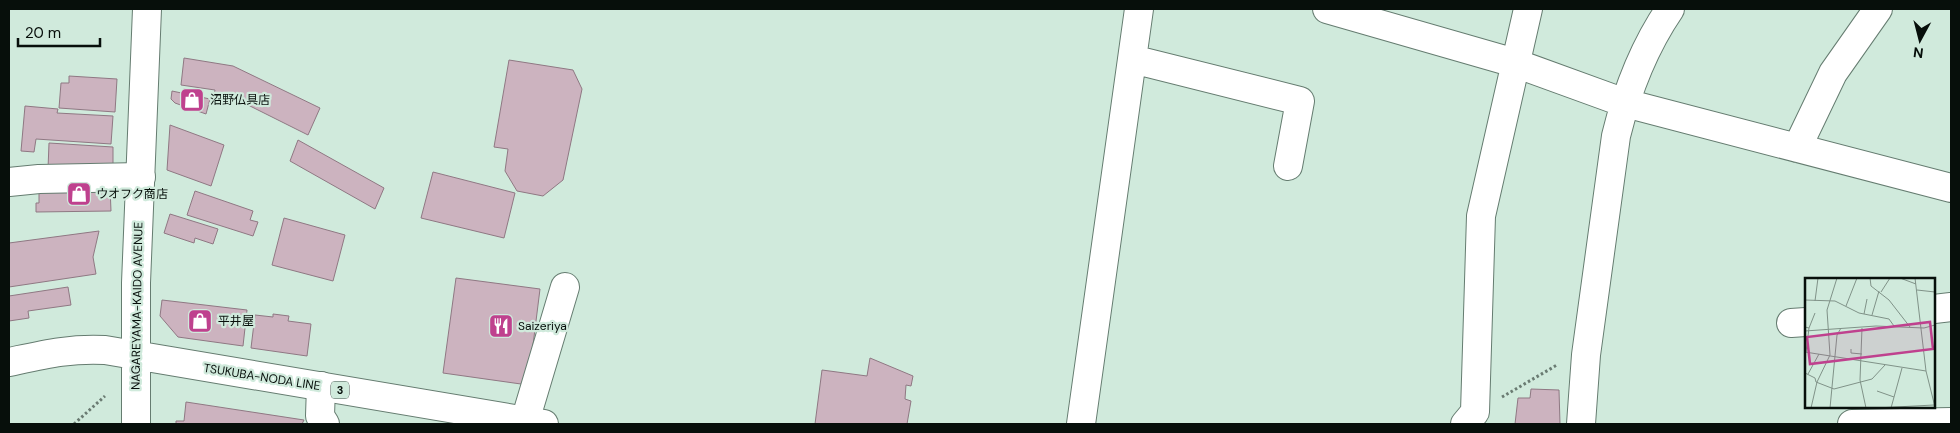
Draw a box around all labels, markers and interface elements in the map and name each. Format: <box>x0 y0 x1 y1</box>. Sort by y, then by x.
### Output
scale bar <box>18 15 100 47</box>
north arrow <box>1895 15 1945 65</box>
text: 20 m <box>25 23 61 43</box>
text: N <box>1912 43 1925 62</box>
shop icon: 沼野仏具店 <box>179 87 205 113</box>
place label: 沼野仏具店 <box>210 92 270 108</box>
shop icon: ウオフク商店 <box>66 181 92 207</box>
place label: ウオフク商店 <box>96 186 168 202</box>
street label: NAGAREYAMA-KAIDO AVENUE <box>128 222 146 390</box>
inset map <box>1805 278 1935 408</box>
shop icon: 平井屋 <box>187 308 213 334</box>
place label: 平井屋 <box>218 313 254 329</box>
restaurant icon: Saizeriya <box>488 313 514 339</box>
place label: Saizeriya <box>518 318 567 334</box>
street label: TSUKUBA-NODA LINE <box>202 360 322 394</box>
road number: 3 <box>331 382 349 398</box>

